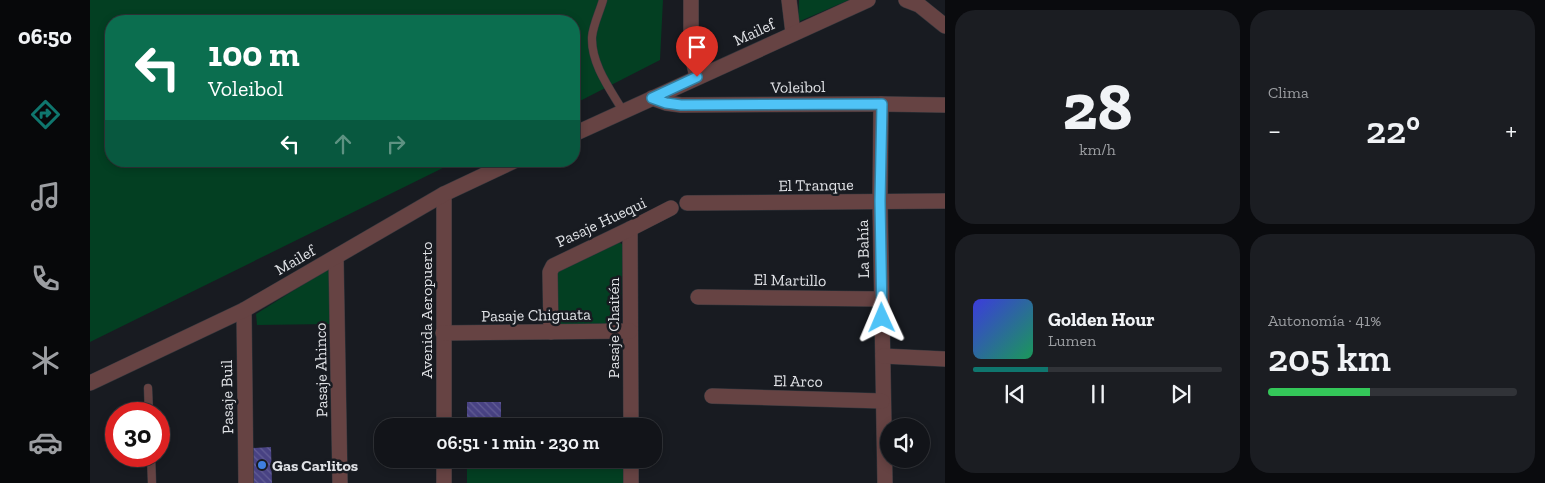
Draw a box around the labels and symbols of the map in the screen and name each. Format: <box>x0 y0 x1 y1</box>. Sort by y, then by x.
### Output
street label: Mailef <box>730 13 779 50</box>
pin <box>676 26 718 77</box>
street label: Voleibol <box>769 77 826 97</box>
street label: El Tranque <box>778 175 854 195</box>
street label: Pasaje Huequi <box>553 193 649 251</box>
street label: La Bahía <box>853 219 873 278</box>
street label: Mailef <box>272 240 320 279</box>
street label: Avenida Aeropuerto <box>417 241 436 379</box>
street label: El Martillo <box>753 270 827 290</box>
street label: Pasaje Chaitén <box>604 277 623 378</box>
position arrow <box>855 291 907 343</box>
street label: Pasaje Chiguata <box>481 305 591 325</box>
street label: Pasaje Ahinco <box>311 322 331 418</box>
street label: Pasaje Buil <box>217 360 237 434</box>
street label: El Arco <box>773 371 823 391</box>
speed limit sign: 30 <box>105 402 170 467</box>
place label: Gas Carlitos <box>272 456 358 475</box>
marker: Gas Carlitos <box>256 459 268 471</box>

